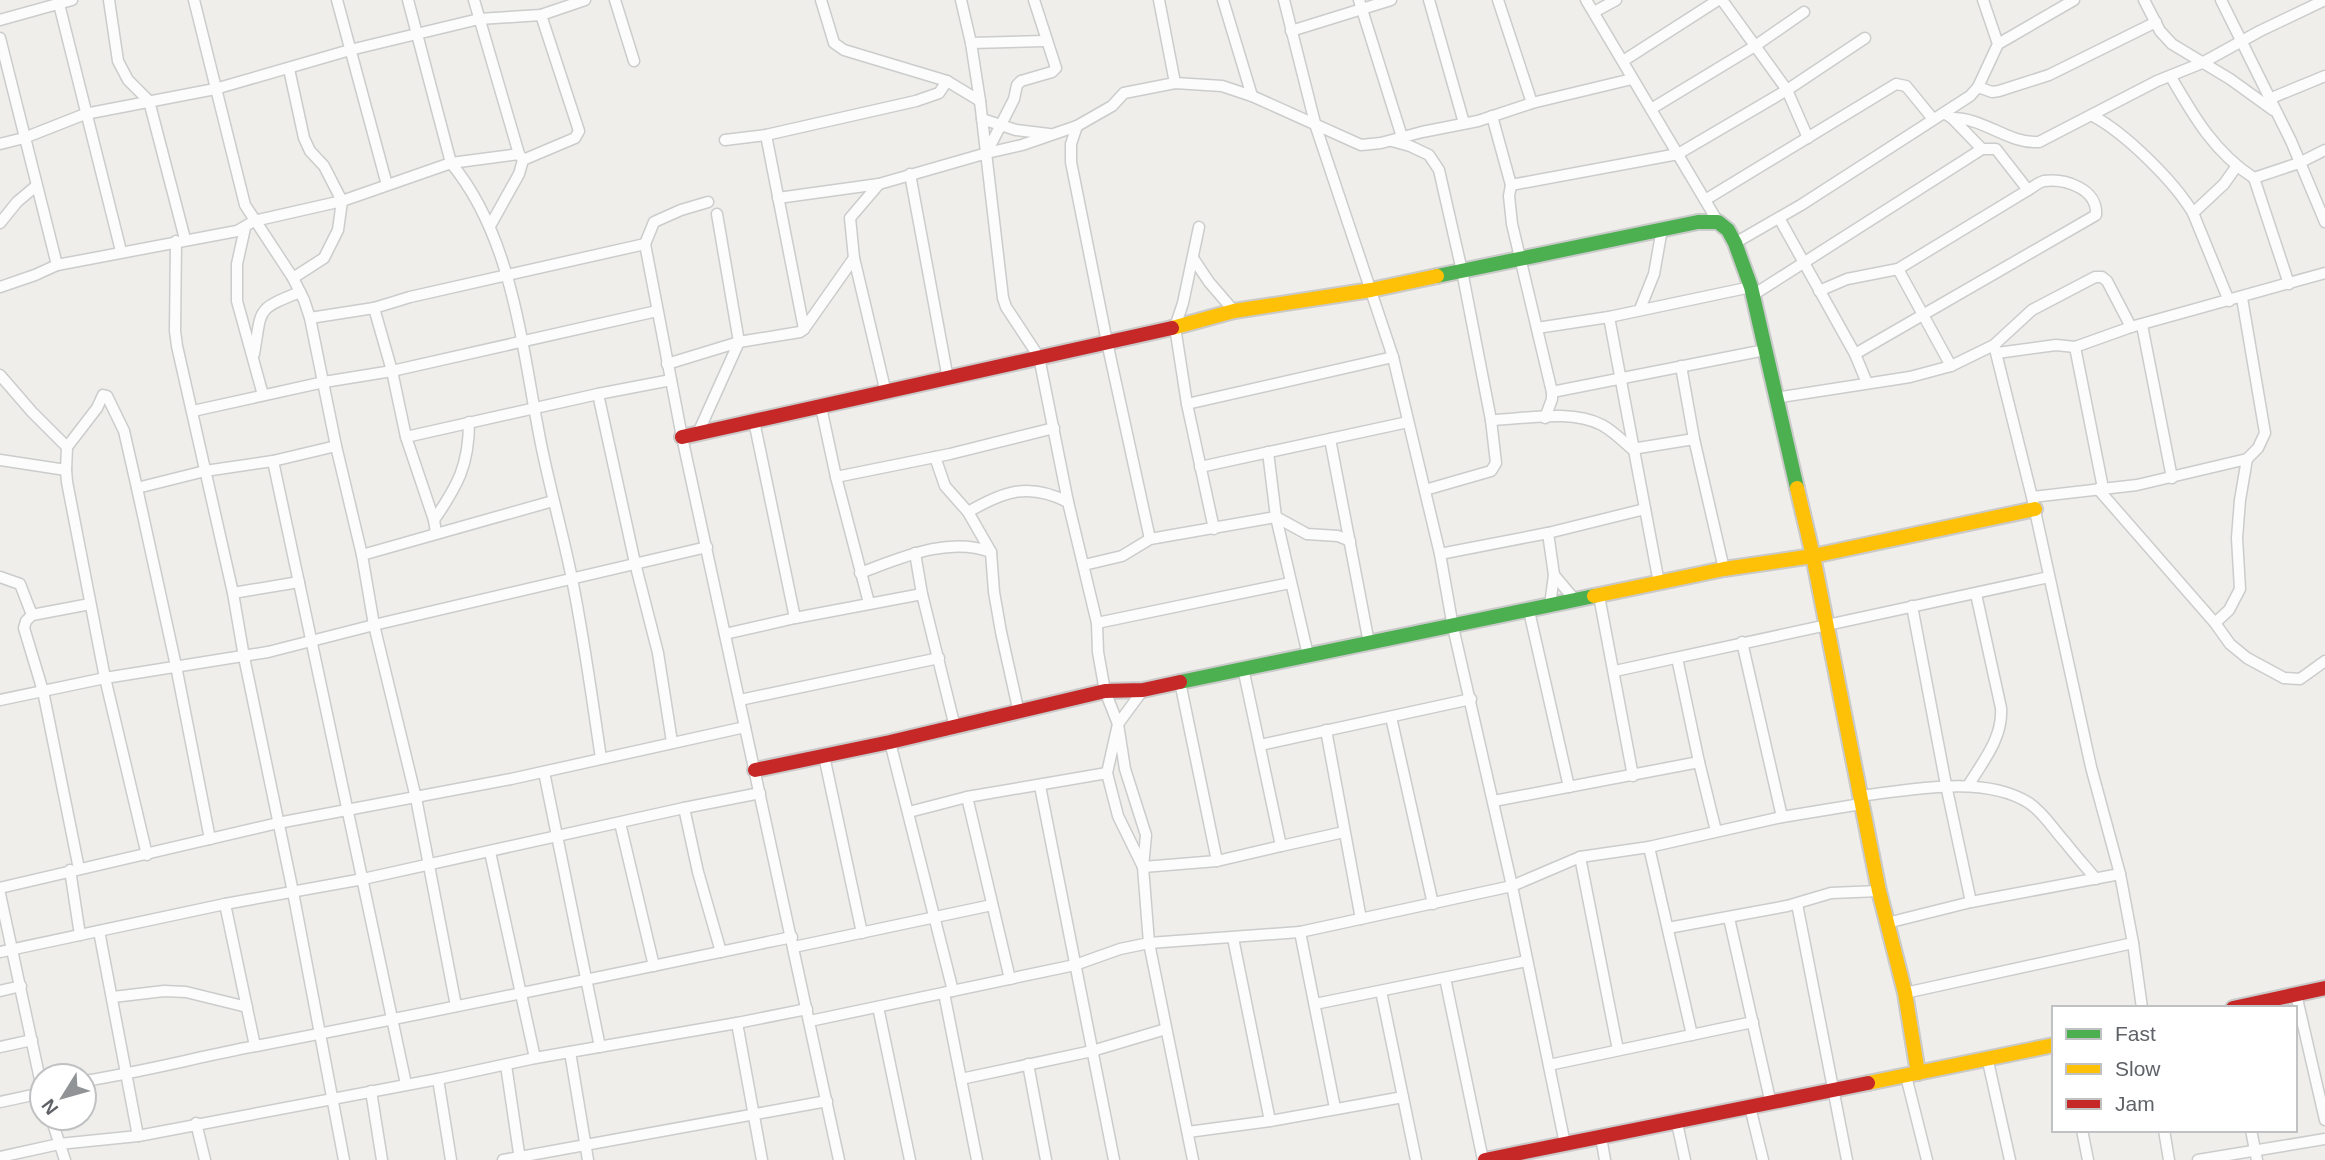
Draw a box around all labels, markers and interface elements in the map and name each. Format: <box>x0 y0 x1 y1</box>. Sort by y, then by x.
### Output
legend <box>2052 1006 2297 1132</box>
text: Fast <box>2115 1022 2156 1045</box>
text: Slow <box>2115 1057 2161 1080</box>
north arrow <box>28 1062 98 1132</box>
text: Jam <box>2115 1092 2155 1115</box>
text: N <box>37 1095 62 1119</box>

